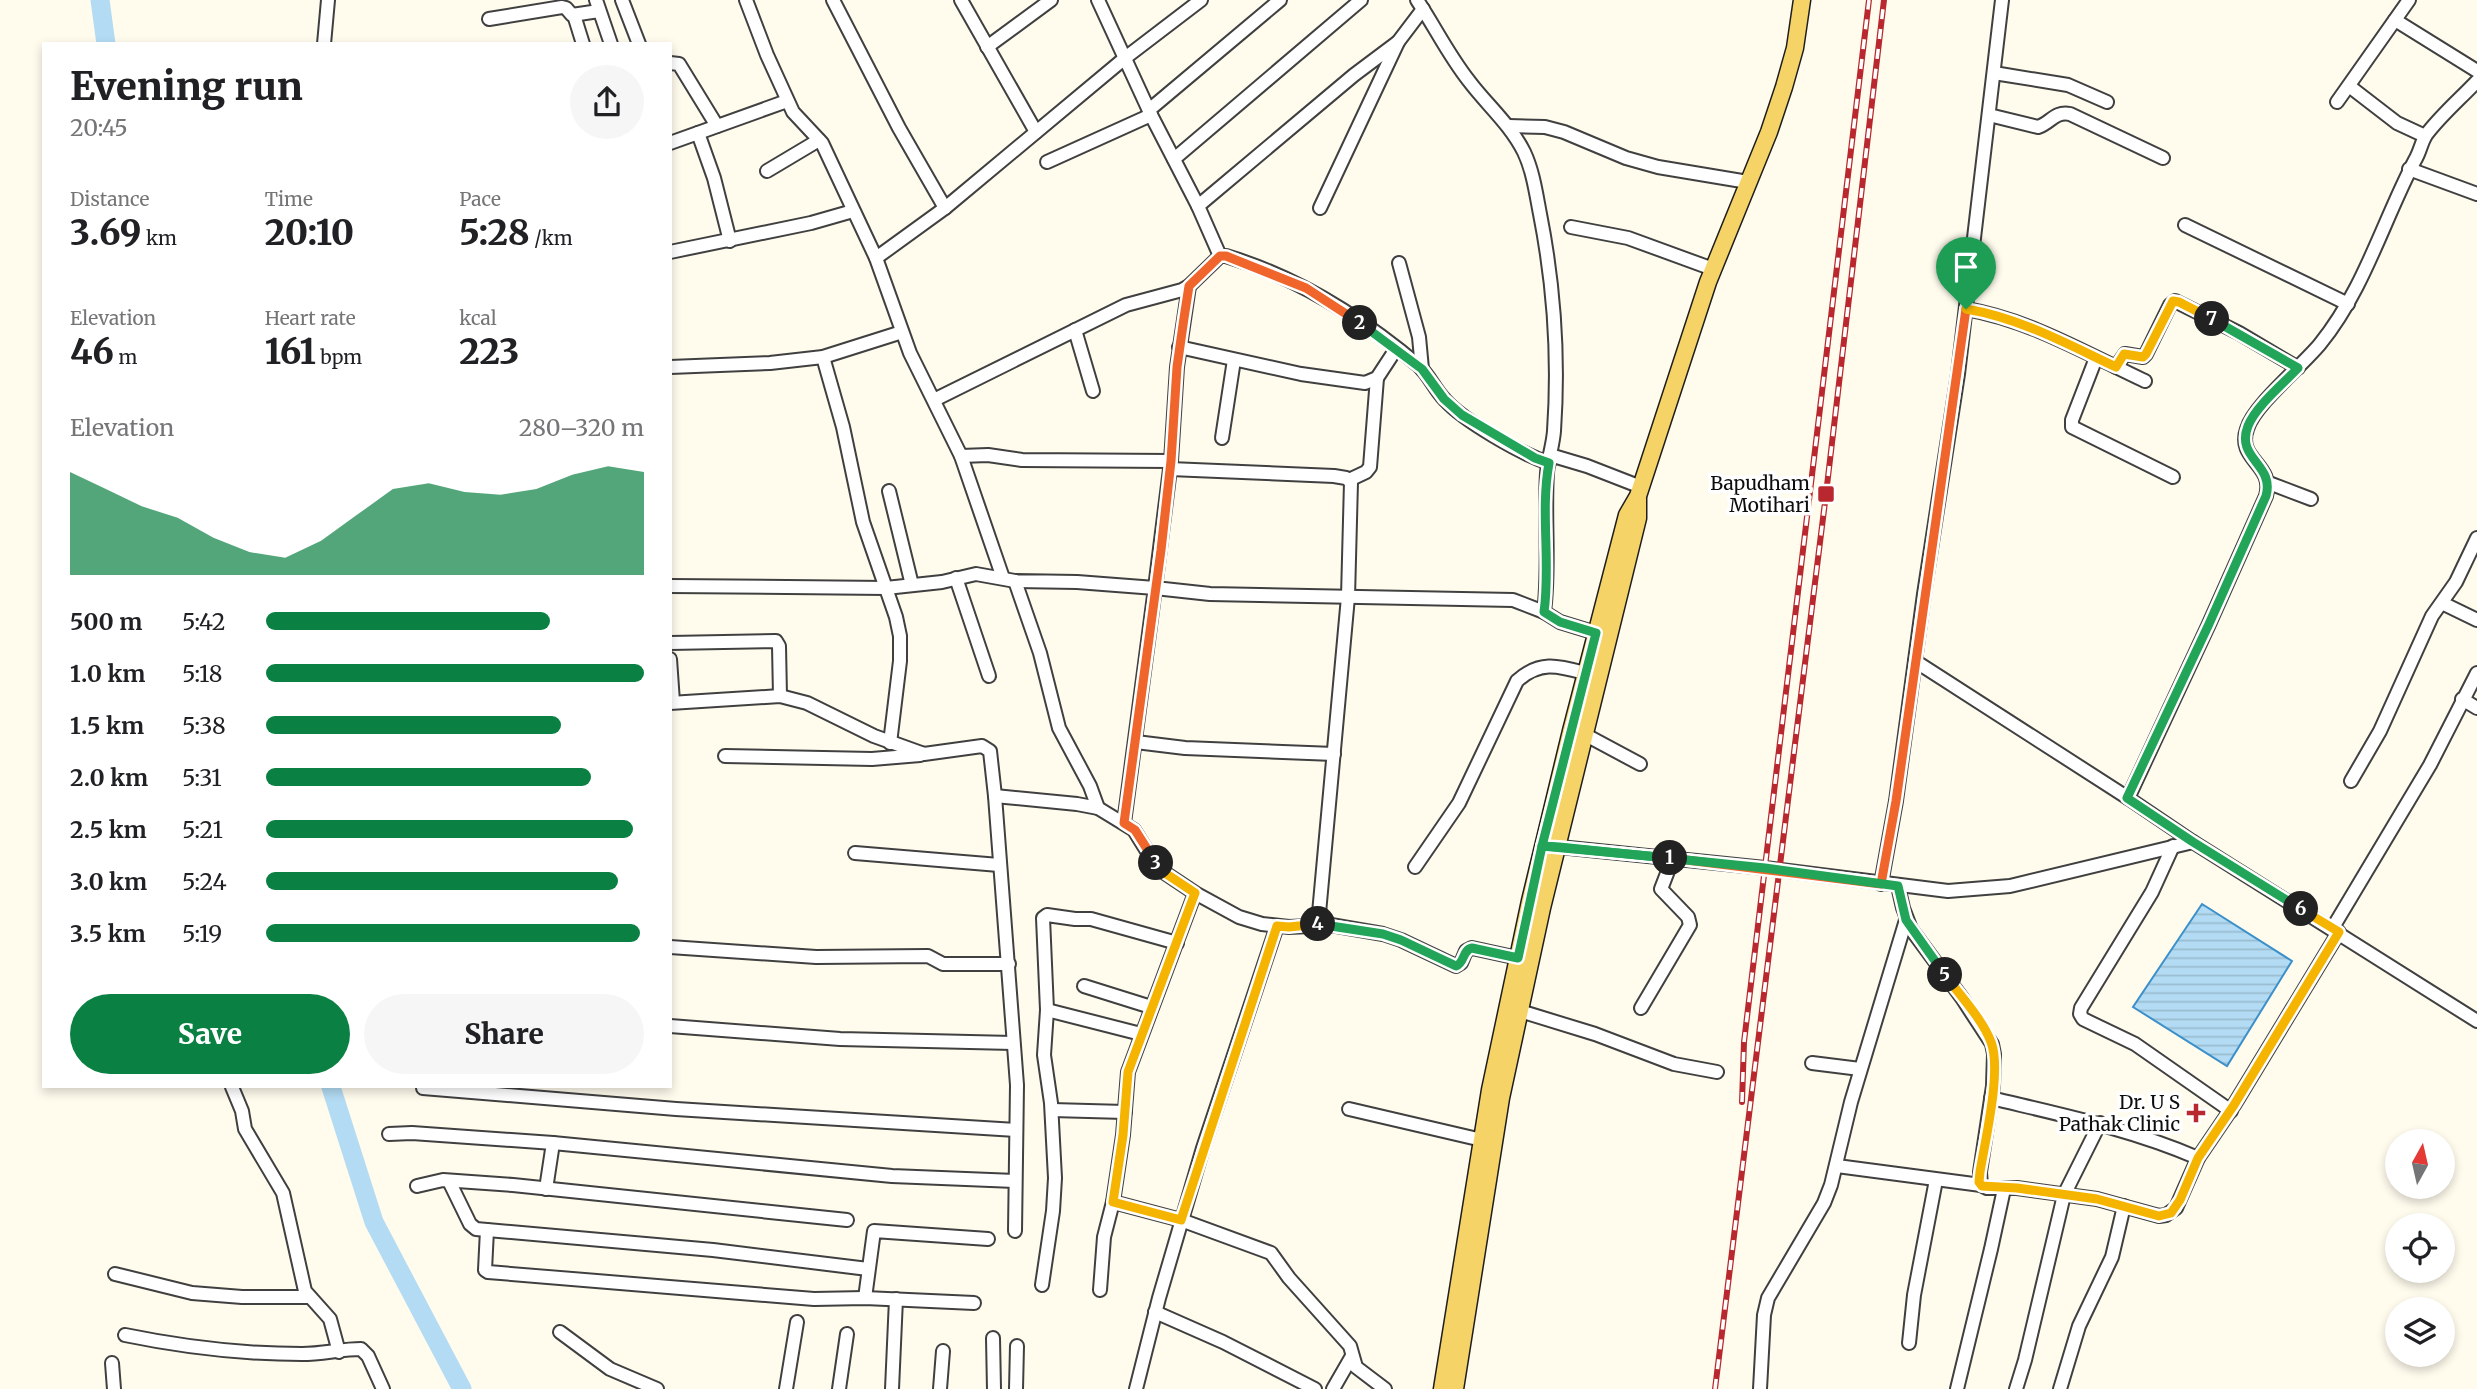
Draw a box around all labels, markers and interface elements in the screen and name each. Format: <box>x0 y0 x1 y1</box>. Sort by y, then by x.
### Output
text: Evening run <box>70 63 303 110</box>
button: share <box>570 65 644 139</box>
text: 20:45 <box>70 113 128 142</box>
text: Distance <box>70 187 149 211</box>
text: Time <box>265 187 313 211</box>
text: Pace <box>459 187 501 211</box>
text: 3.69 <box>70 211 141 255</box>
text: 20:10 <box>265 211 354 255</box>
text: 5:28 <box>459 211 530 255</box>
text: km <box>141 226 177 250</box>
text: /km <box>530 226 573 250</box>
pin <box>1936 237 1996 309</box>
icon: arrive <box>1947 248 1985 286</box>
pin: 7 <box>2194 302 2230 336</box>
text: Elevation <box>70 306 156 330</box>
text: Heart rate <box>265 306 356 330</box>
text: kcal <box>459 306 497 330</box>
pin: 2 <box>1342 306 1378 340</box>
text: 7 <box>2206 306 2217 330</box>
text: 2 <box>1354 310 1365 334</box>
text: 46 <box>70 330 114 374</box>
text: 161 <box>265 330 316 374</box>
text: 223 <box>459 330 519 374</box>
text: m <box>114 345 137 369</box>
text: bpm <box>316 345 362 369</box>
text: Elevation <box>70 413 174 442</box>
text: 280–320 m <box>519 413 644 442</box>
place label: Bapudham Motihari <box>1710 471 1810 517</box>
marker: Bapudham Motihari <box>1816 484 1836 504</box>
text: 500 m <box>70 607 142 636</box>
text: 5:42 <box>182 607 225 636</box>
text: 1.0 km <box>70 659 145 688</box>
text: 5:18 <box>182 659 222 688</box>
text: 1.5 km <box>70 711 144 740</box>
text: 5:38 <box>182 711 226 740</box>
text: 2.0 km <box>70 763 148 792</box>
text: 5:31 <box>182 763 222 792</box>
text: 2.5 km <box>70 815 147 844</box>
text: 5:21 <box>182 815 223 844</box>
pin: 1 <box>1652 840 1688 876</box>
text: 1 <box>1665 845 1674 869</box>
pin: 3 <box>1138 846 1174 880</box>
text: 3 <box>1150 850 1161 874</box>
text: 3.0 km <box>70 867 147 896</box>
text: 5:24 <box>182 867 227 896</box>
pin: 6 <box>2284 892 2318 926</box>
text: 6 <box>2295 896 2306 920</box>
pin: 4 <box>1300 906 1336 942</box>
text: 4 <box>1311 911 1324 935</box>
text: 3.5 km <box>70 919 146 948</box>
text: 5:19 <box>182 919 222 948</box>
pin: 5 <box>1927 958 1962 992</box>
text: 5 <box>1939 962 1950 986</box>
button: Save <box>70 994 350 1074</box>
button: Share <box>364 994 644 1074</box>
place label: Dr. U S Pathak Clinic <box>2059 1090 2180 1136</box>
marker: Dr. U S Pathak Clinic <box>2186 1103 2206 1123</box>
north arrow <box>2385 1129 2455 1199</box>
map controls <box>2385 1129 2455 1367</box>
button: locate <box>2385 1213 2455 1283</box>
button: layers <box>2385 1297 2455 1367</box>

